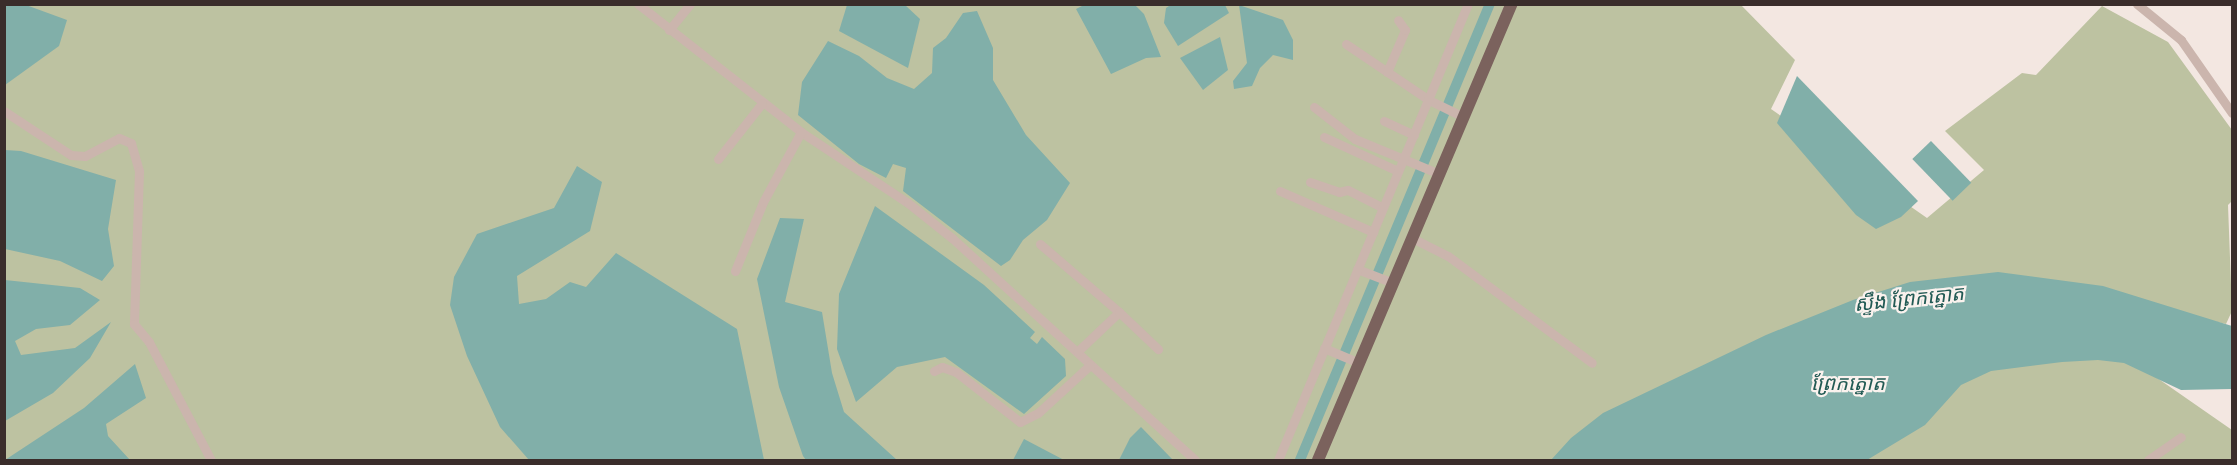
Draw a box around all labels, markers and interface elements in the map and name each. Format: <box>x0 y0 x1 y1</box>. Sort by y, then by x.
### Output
water label: ស្ទឹង ព្រែកត្នោត <box>1853 281 1965 317</box>
water label: ព្រែកត្នោត <box>1811 371 1885 395</box>

